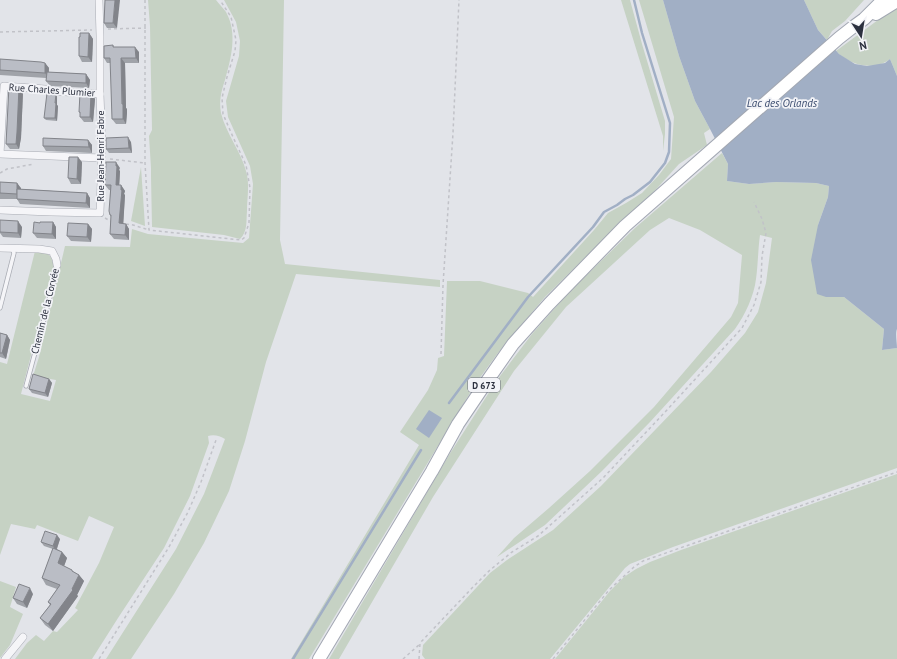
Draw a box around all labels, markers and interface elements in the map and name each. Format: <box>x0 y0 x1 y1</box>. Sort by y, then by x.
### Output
north arrow <box>841 16 881 56</box>
text: N <box>858 38 868 53</box>
street label: Rue Charles Plumier <box>8 80 96 100</box>
water label: Lac des Orlands <box>747 96 818 110</box>
street label: Rue Jean-Henri Fabre <box>94 110 107 202</box>
street label: Chemin de la Corvée <box>28 267 62 355</box>
road number: D 673 <box>468 378 500 392</box>

